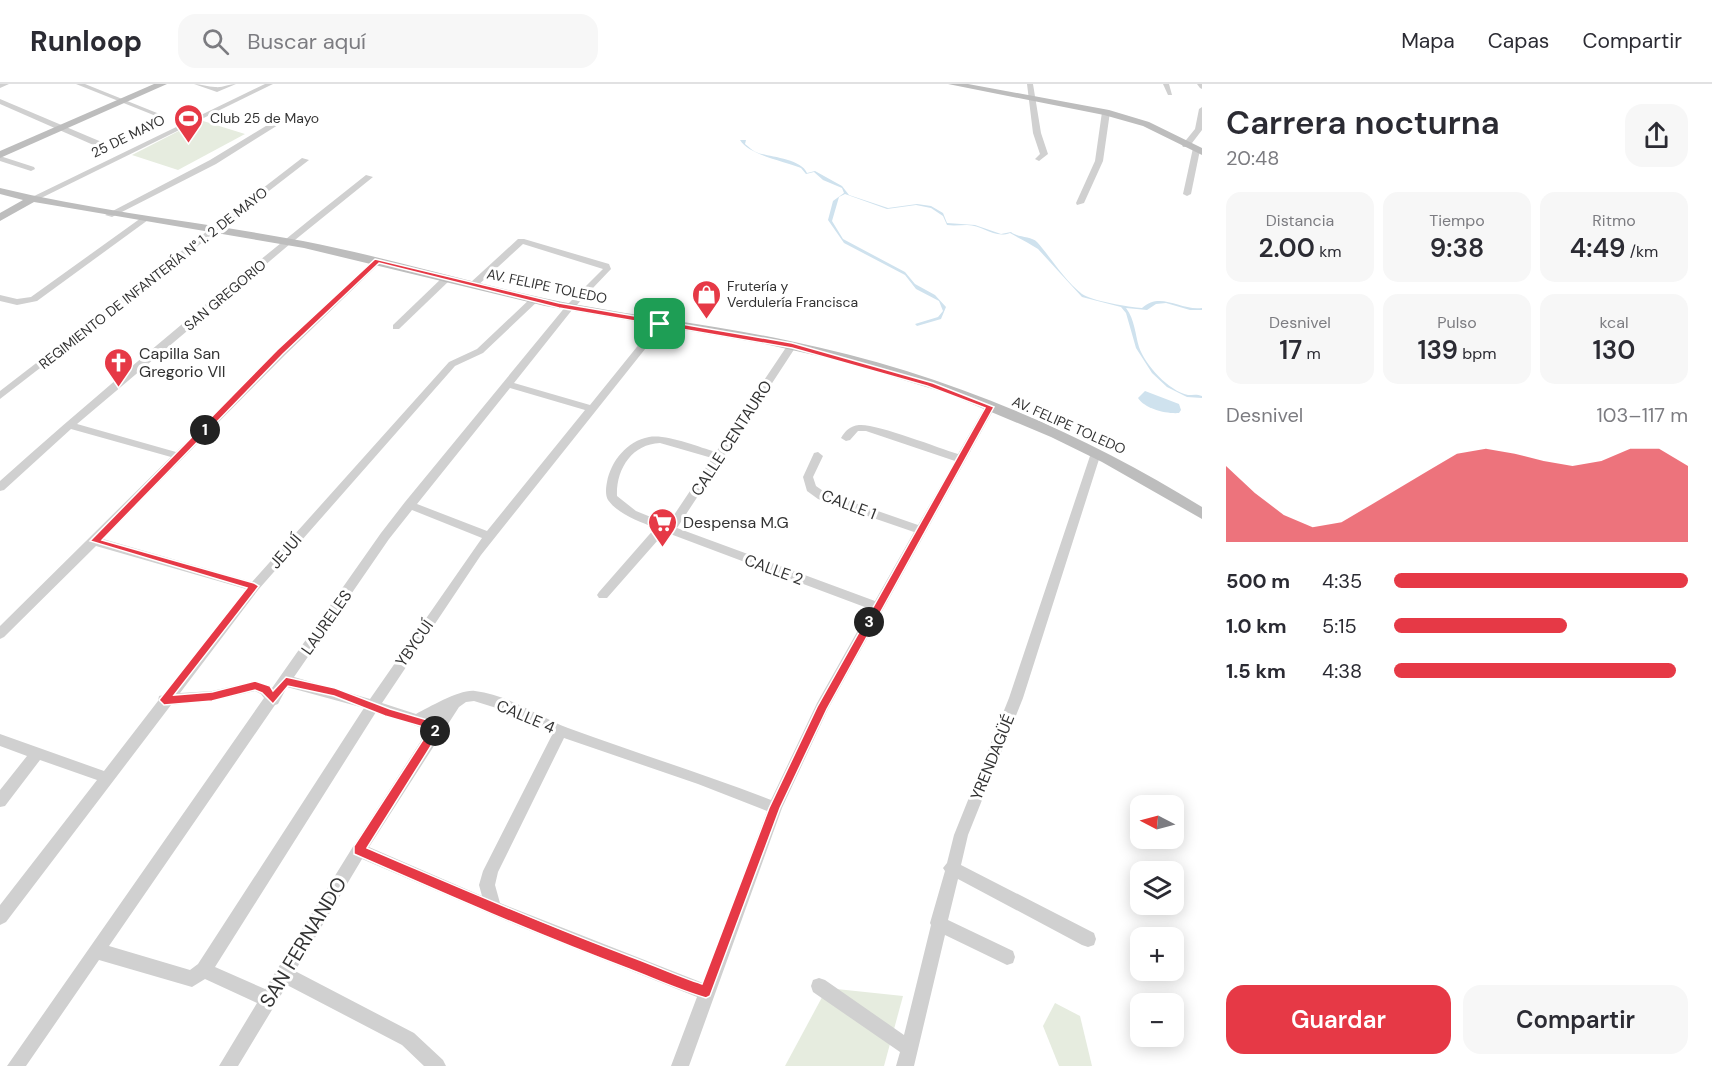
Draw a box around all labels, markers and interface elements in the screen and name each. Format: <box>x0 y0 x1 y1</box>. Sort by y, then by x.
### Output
search box <box>178 14 598 68</box>
text: Runloop <box>30 23 142 60</box>
icon: search <box>199 25 232 58</box>
text: Buscar aquí <box>247 27 366 56</box>
text: Mapa <box>1401 27 1455 55</box>
text: Capas <box>1488 27 1549 55</box>
text: Compartir <box>1582 27 1682 55</box>
text: Carrera nocturna <box>1226 101 1500 144</box>
sports icon: Club 25 de Mayo <box>173 102 205 144</box>
button: share <box>1625 104 1688 167</box>
place label: Club 25 de Mayo <box>210 109 319 127</box>
street label: 25 DE MAYO <box>88 110 168 162</box>
text: 20:48 <box>1226 145 1279 171</box>
street label: REGIMIENTO DE INFANTERÍA N° 1. 2 DE MAYO <box>35 183 271 373</box>
text: Distancia <box>1266 210 1334 231</box>
text: Tiempo <box>1429 210 1485 231</box>
text: Ritmo <box>1592 210 1636 231</box>
text: 2.00 <box>1259 231 1315 265</box>
text: 9:38 <box>1430 231 1484 265</box>
text: 4:49 <box>1570 231 1626 265</box>
text: km <box>1315 241 1341 262</box>
text: /km <box>1626 241 1658 262</box>
street label: SAN GREGORIO <box>180 255 270 335</box>
street label: AV. FELIPE TOLEDO <box>485 264 609 308</box>
place label: Frutería y Verdulería Francisca <box>727 277 858 311</box>
shop icon: Frutería y Verdulería Francisca <box>690 278 722 320</box>
pin <box>634 298 685 349</box>
icon: arrive <box>643 307 676 340</box>
text: Desnivel <box>1269 312 1331 333</box>
text: Pulso <box>1437 312 1477 333</box>
text: kcal <box>1600 312 1628 333</box>
text: 17 <box>1279 333 1302 367</box>
text: 139 <box>1418 333 1458 367</box>
text: 130 <box>1593 333 1635 367</box>
place label: Capilla San Gregorio VII <box>139 343 226 382</box>
text: m <box>1302 343 1321 364</box>
text: bpm <box>1458 343 1496 364</box>
church icon: Capilla San Gregorio VII <box>102 346 134 388</box>
street label: CALLE CENTAURO <box>686 376 777 500</box>
street label: AV. FELIPE TOLEDO <box>1009 392 1129 458</box>
text: Desnivel <box>1226 402 1303 428</box>
text: 103–117 m <box>1597 402 1688 428</box>
pin: 1 <box>190 415 220 445</box>
text: 1 <box>202 419 208 440</box>
street label: CALLE 1 <box>818 484 879 524</box>
supermarket icon: Despensa M.G <box>646 506 678 548</box>
place label: Despensa M.G <box>683 512 789 533</box>
street label: JEJUÍ <box>265 529 306 573</box>
street label: CALLE 2 <box>741 549 806 590</box>
text: 500 m <box>1226 568 1290 594</box>
text: 4:35 <box>1322 568 1362 594</box>
street label: LAURELES <box>296 586 356 659</box>
pin: 3 <box>854 607 884 637</box>
text: 3 <box>864 611 874 632</box>
text: 1.0 km <box>1226 613 1287 639</box>
text: 5:15 <box>1322 613 1357 639</box>
street label: YBYCUÍ <box>391 615 438 671</box>
text: 1.5 km <box>1226 658 1286 684</box>
text: 4:38 <box>1322 658 1362 684</box>
street label: CALLE 4 <box>493 695 559 738</box>
street label: YRENDAGÜÉ <box>966 711 1019 803</box>
pin: 2 <box>420 716 450 746</box>
text: 2 <box>430 720 440 741</box>
north arrow <box>1130 795 1184 849</box>
map controls <box>1130 795 1184 1047</box>
button: layers <box>1130 861 1184 915</box>
street label: SAN FERNANDO <box>254 872 352 1012</box>
button: + <box>1130 927 1184 981</box>
button: Guardar <box>1226 985 1451 1054</box>
button: Compartir <box>1463 985 1688 1054</box>
button: − <box>1130 993 1184 1047</box>

